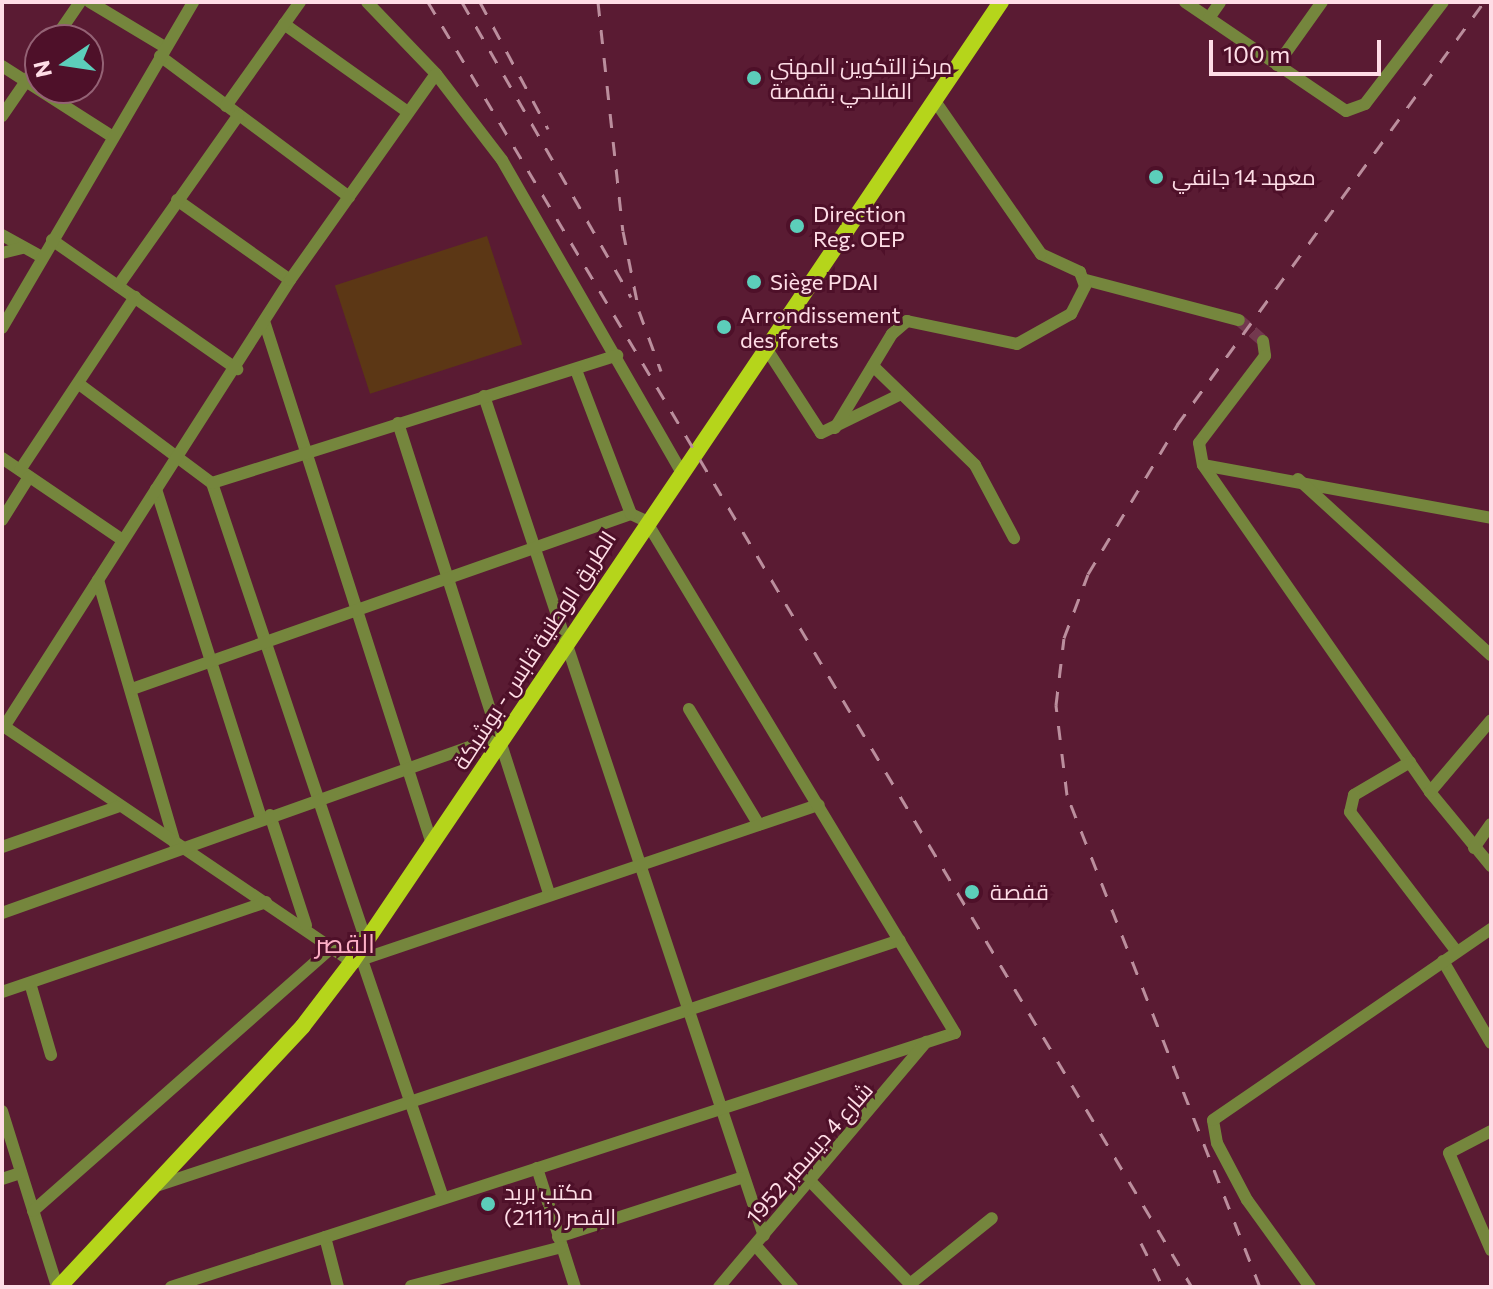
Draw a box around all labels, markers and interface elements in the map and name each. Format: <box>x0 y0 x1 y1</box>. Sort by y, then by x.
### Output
north arrow <box>24 24 104 104</box>
scale bar <box>1213 24 1385 74</box>
text: 100 m <box>1223 39 1290 68</box>
place label: مركز التكوين المهني الفلاحي بقفصة <box>770 52 952 104</box>
text: N <box>27 58 57 80</box>
marker: مركز التكوين المهني الفلاحي بقفصة <box>745 69 763 87</box>
place label: معهد 14 جانفي <box>1172 164 1316 190</box>
marker: معهد 14 جانفي <box>1147 168 1165 186</box>
place label: Direction Reg. OEP <box>813 200 906 252</box>
marker: Direction Reg. OEP <box>788 217 806 235</box>
place label: Siège PDAI <box>770 269 878 295</box>
marker: Siège PDAI <box>745 273 763 291</box>
place label: Arrondissement des forets <box>740 301 901 352</box>
marker: Arrondissement des forets <box>715 318 733 336</box>
street label: الطريق الوطنية قابس - بوشبكة <box>447 526 621 774</box>
place label: قفصة <box>990 879 1049 905</box>
marker: قفصة <box>961 881 983 903</box>
district label: القصر <box>315 927 375 959</box>
street label: شارع 4 ديسمبر 1952 <box>740 1077 878 1229</box>
place label: مكتب بريد القصر (2111) <box>504 1178 616 1230</box>
marker: مكتب بريد القصر (2111) <box>479 1195 497 1213</box>

